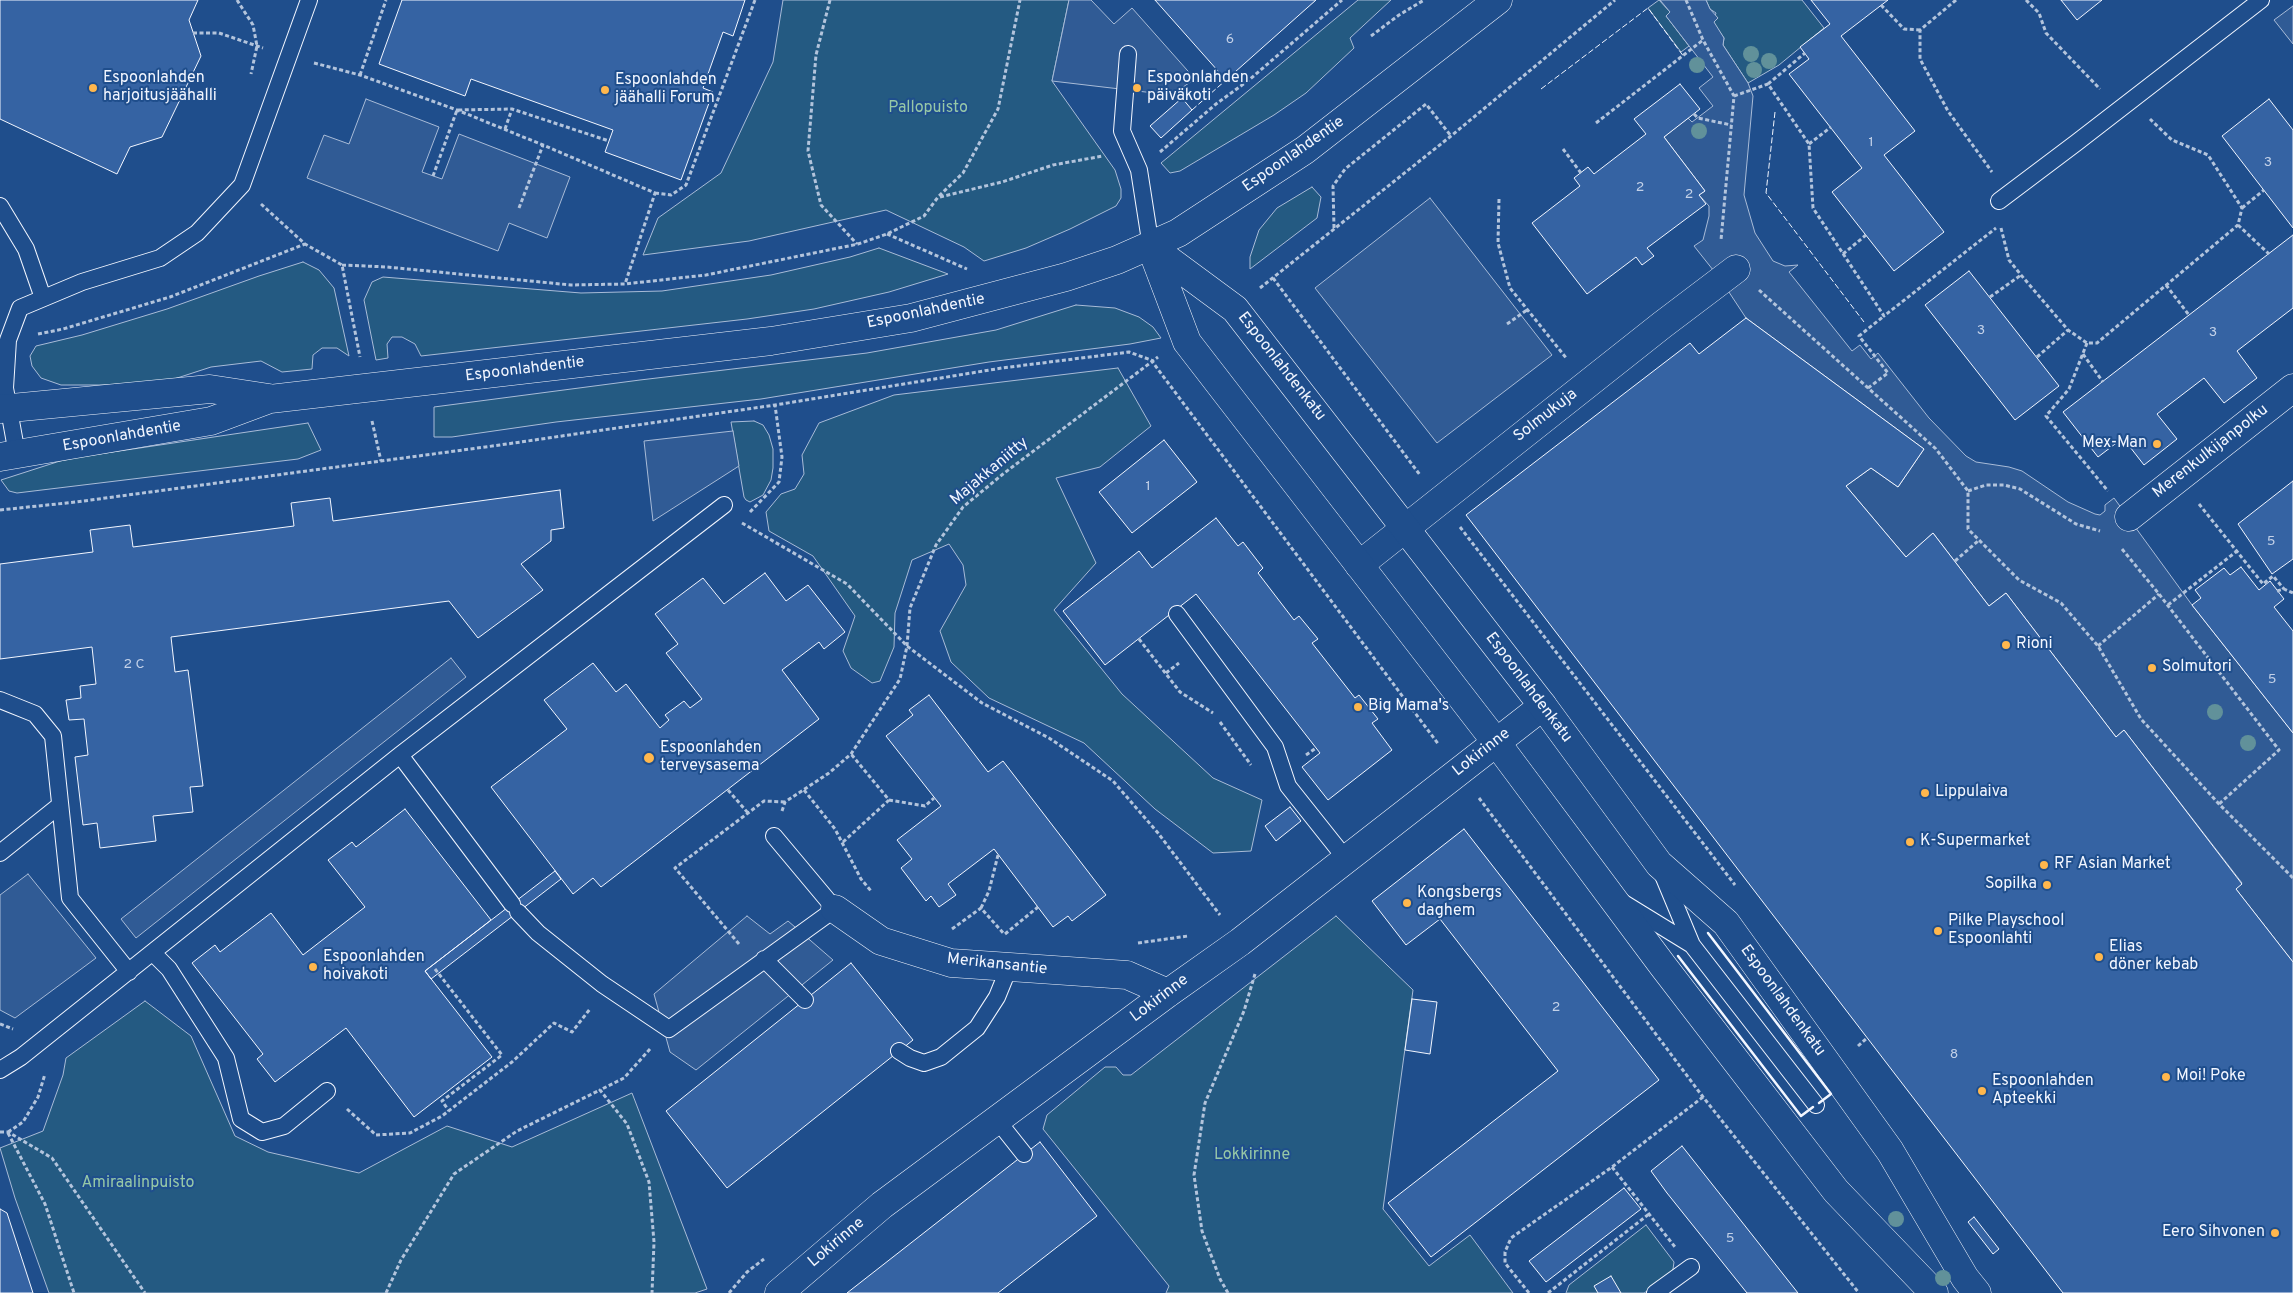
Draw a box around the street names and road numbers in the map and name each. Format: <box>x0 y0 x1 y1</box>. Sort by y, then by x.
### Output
street label: Espoonlahdentie <box>1239 113 1349 197</box>
street label: Espoonlahdentie <box>865 290 987 334</box>
street label: Espoonlahdenkatu <box>1233 309 1329 425</box>
street label: Espoonlahdentie <box>464 353 586 387</box>
street label: Solmukuja <box>1510 385 1582 447</box>
street label: Merenkulkijanpolku <box>2149 401 2273 503</box>
street label: Espoonlahdentie <box>61 417 183 457</box>
street label: Majakkaniitty <box>947 434 1033 510</box>
street label: Espoonlahdenkatu <box>1480 629 1576 747</box>
street label: Lokirinne <box>1449 725 1515 781</box>
street label: Espoonlahdenkatu <box>1735 942 1829 1060</box>
street label: Merikansantie <box>946 950 1048 980</box>
street label: Lokirinne <box>1127 971 1193 1027</box>
street label: Lokirinne <box>805 1214 869 1272</box>

